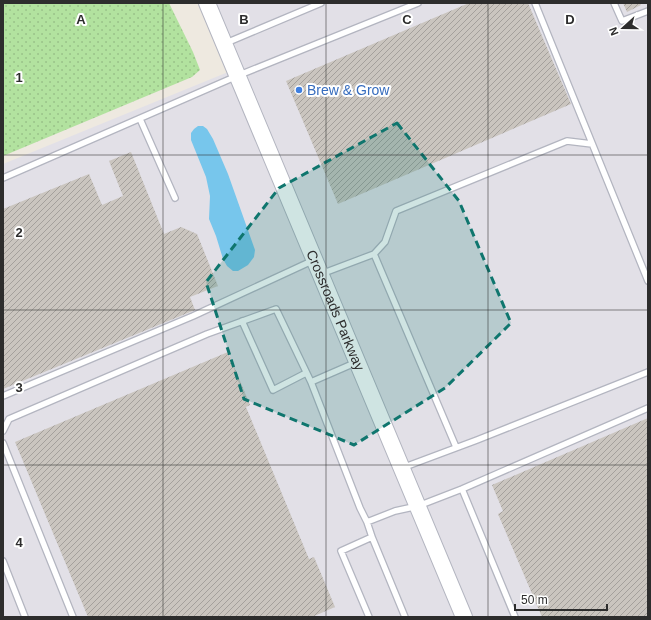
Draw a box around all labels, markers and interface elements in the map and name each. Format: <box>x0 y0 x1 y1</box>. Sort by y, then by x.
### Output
north arrow <box>603 8 643 48</box>
text: A <box>76 12 86 27</box>
text: B <box>239 12 249 27</box>
text: C <box>402 12 412 27</box>
text: D <box>565 12 575 27</box>
text: N <box>607 26 621 37</box>
text: 1 <box>15 70 23 85</box>
place label: Brew & Grow <box>307 82 390 98</box>
marker: Brew & Grow <box>294 85 304 95</box>
text: 2 <box>15 225 23 240</box>
street label: Crossroads Parkway <box>303 247 368 373</box>
text: 3 <box>15 380 23 395</box>
text: 4 <box>15 535 23 550</box>
scale bar <box>515 586 607 612</box>
text: 50 m <box>521 593 548 607</box>

